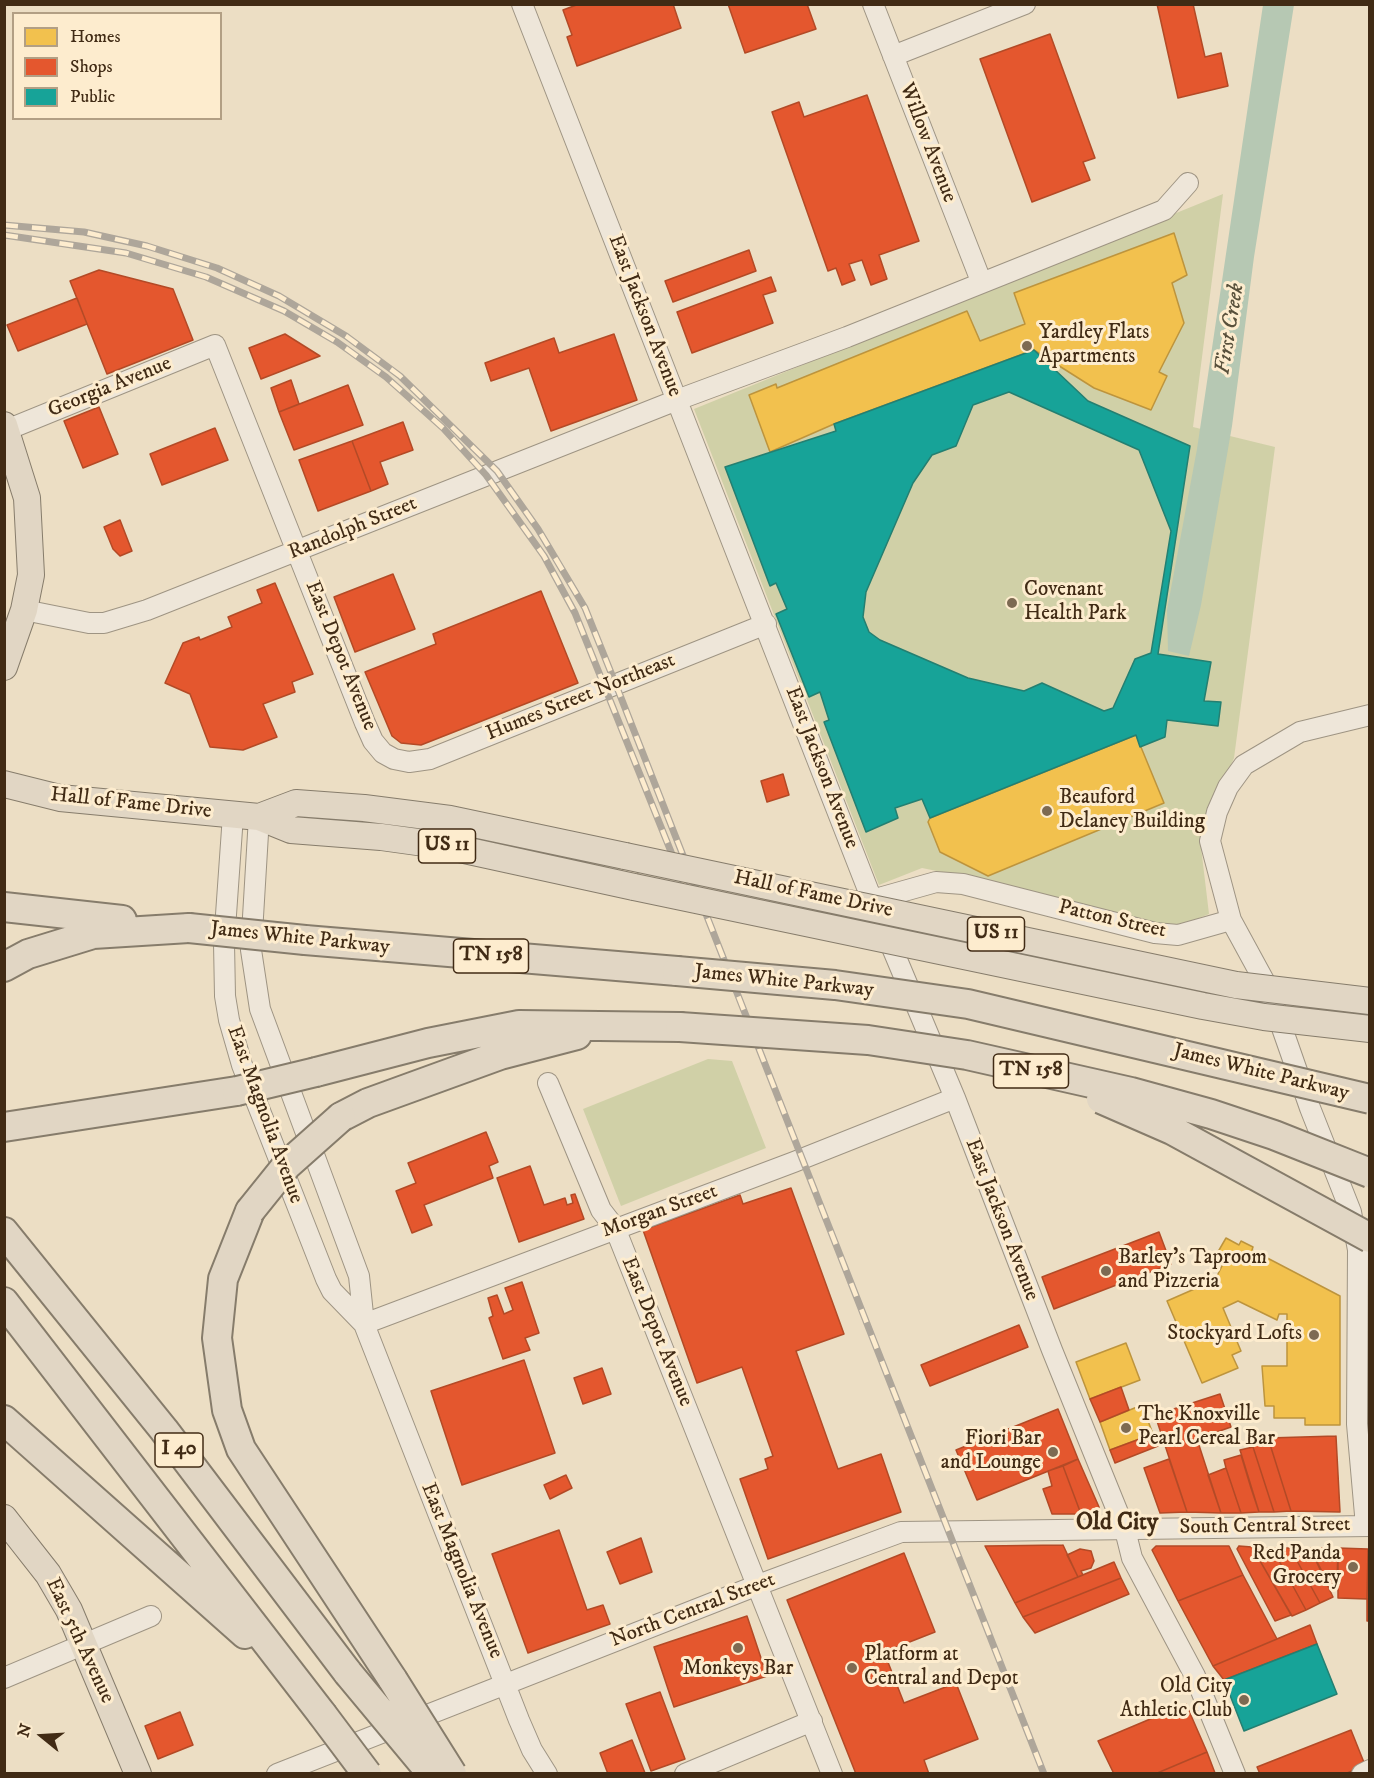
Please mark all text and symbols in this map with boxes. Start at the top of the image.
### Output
legend [12,12,222,120]
text: Homes [70,26,121,48]
text: Shops [70,56,113,78]
street label: Willow Avenue [893,80,961,206]
text: Public [70,86,115,108]
street label: East Jackson Avenue [601,231,687,401]
water label: First Creek [1211,282,1251,376]
place label: Yardley Flats Apartments [1039,321,1149,371]
marker: Yardley Flats Apartments [1020,339,1034,353]
street label: Georgia Avenue [45,352,175,424]
street label: Randolph Street [285,492,421,566]
street label: East Depot Avenue [299,578,381,734]
place label: Covenant Health Park [1024,578,1127,628]
marker: Covenant Health Park [1005,596,1019,610]
street label: Humes Street Northeast [483,649,679,747]
street label: East Jackson Avenue [778,683,864,853]
street label: Hall of Fame Drive [49,783,213,825]
place label: Beauford Delaney Building [1059,786,1205,836]
marker: Beauford Delaney Building [1040,804,1054,818]
road number: US 11 [418,829,476,863]
street label: Hall of Fame Drive [731,866,895,924]
street label: Patton Street [1056,895,1168,945]
street label: James White Parkway [209,917,391,961]
road number: US 11 [968,917,1024,951]
road number: TN 158 [454,939,528,973]
street label: James White Parkway [693,960,875,1004]
street label: East Magnolia Avenue [220,1023,308,1207]
street label: James White Parkway [1170,1039,1352,1107]
road number: TN 158 [994,1054,1068,1088]
street label: East Jackson Avenue [958,1135,1044,1305]
street label: Morgan Street [599,1179,721,1245]
place label: Barley's Taproom and Pizzeria [1118,1246,1267,1296]
street label: East Depot Avenue [615,1254,697,1410]
marker: Barley's Taproom and Pizzeria [1099,1264,1113,1278]
place label: Stockyard Lofts [1167,1322,1302,1348]
marker: Stockyard Lofts [1307,1328,1321,1342]
place label: The Knoxville Pearl Cereal Bar [1138,1403,1275,1453]
marker: The Knoxville Pearl Cereal Bar [1119,1421,1133,1435]
place label: Fiori Bar and Lounge [941,1427,1041,1477]
road number: I 40 [155,1433,203,1467]
marker: Fiori Bar and Lounge [1046,1445,1060,1459]
street label: East Magnolia Avenue [414,1480,508,1662]
district label: Old City [1076,1510,1158,1538]
street label: South Central Street [1179,1513,1351,1541]
place label: Red Panda Grocery [1252,1542,1341,1592]
marker: Red Panda Grocery [1346,1560,1360,1574]
street label: North Central Street [607,1568,779,1654]
street label: East 5th Avenue [39,1574,119,1708]
marker: Monkeys Bar [731,1641,745,1655]
place label: Platform at Central and Depot [864,1643,1018,1693]
place label: Monkeys Bar [683,1657,793,1683]
marker: Platform at Central and Depot [845,1661,859,1675]
place label: Old City Athletic Club [1120,1675,1232,1725]
marker: Old City Athletic Club [1237,1693,1251,1707]
north arrow [12,1706,72,1766]
text: N [13,1721,36,1740]

